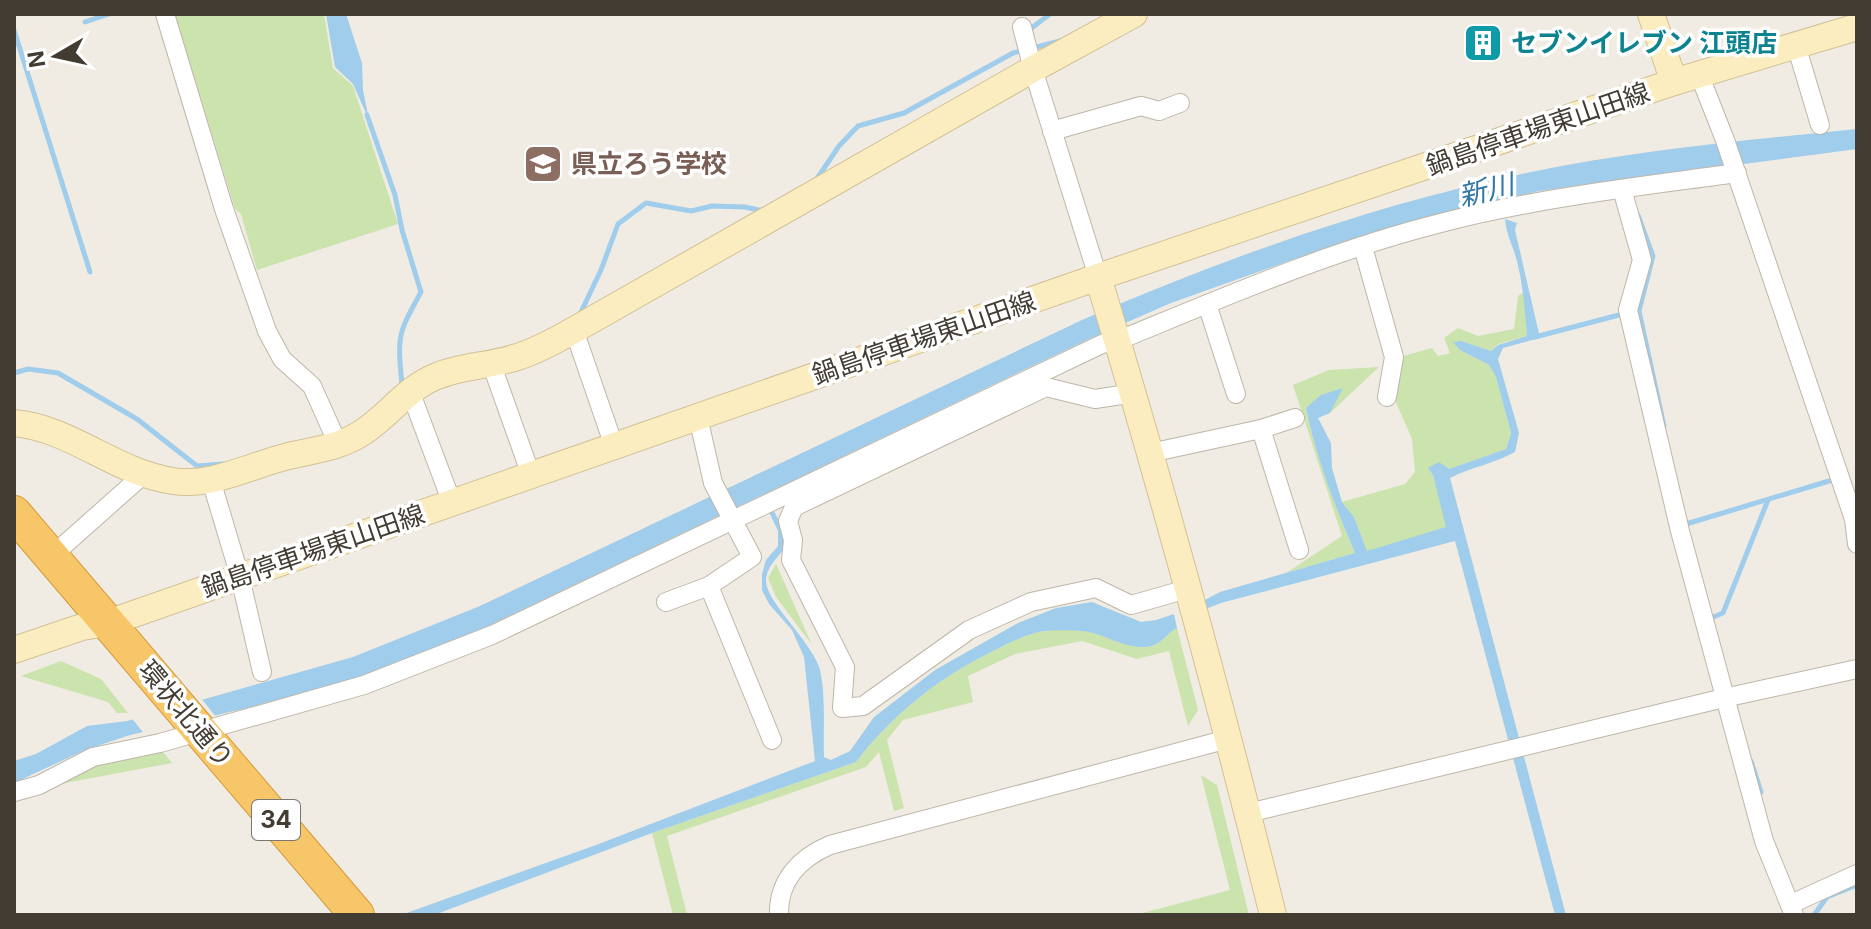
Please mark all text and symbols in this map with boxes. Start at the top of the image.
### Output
north arrow [16,16,96,96]
building icon: セブンイレブン 江頭店 [1462,22,1504,64]
place label: セブンイレブン 江頭店 [1511,27,1777,58]
text: N [22,49,50,69]
street label: 鍋島停車場東山田線 [1422,76,1654,181]
school or university icon: 県立ろう学校 [522,143,564,185]
place label: 県立ろう学校 [571,148,727,179]
water label: 新川 [1455,166,1520,213]
street label: 鍋島停車場東山田線 [808,285,1040,390]
street label: 鍋島停車場東山田線 [197,498,429,603]
street label: 環状北通り [133,654,240,773]
road number: 34 [252,800,300,840]

